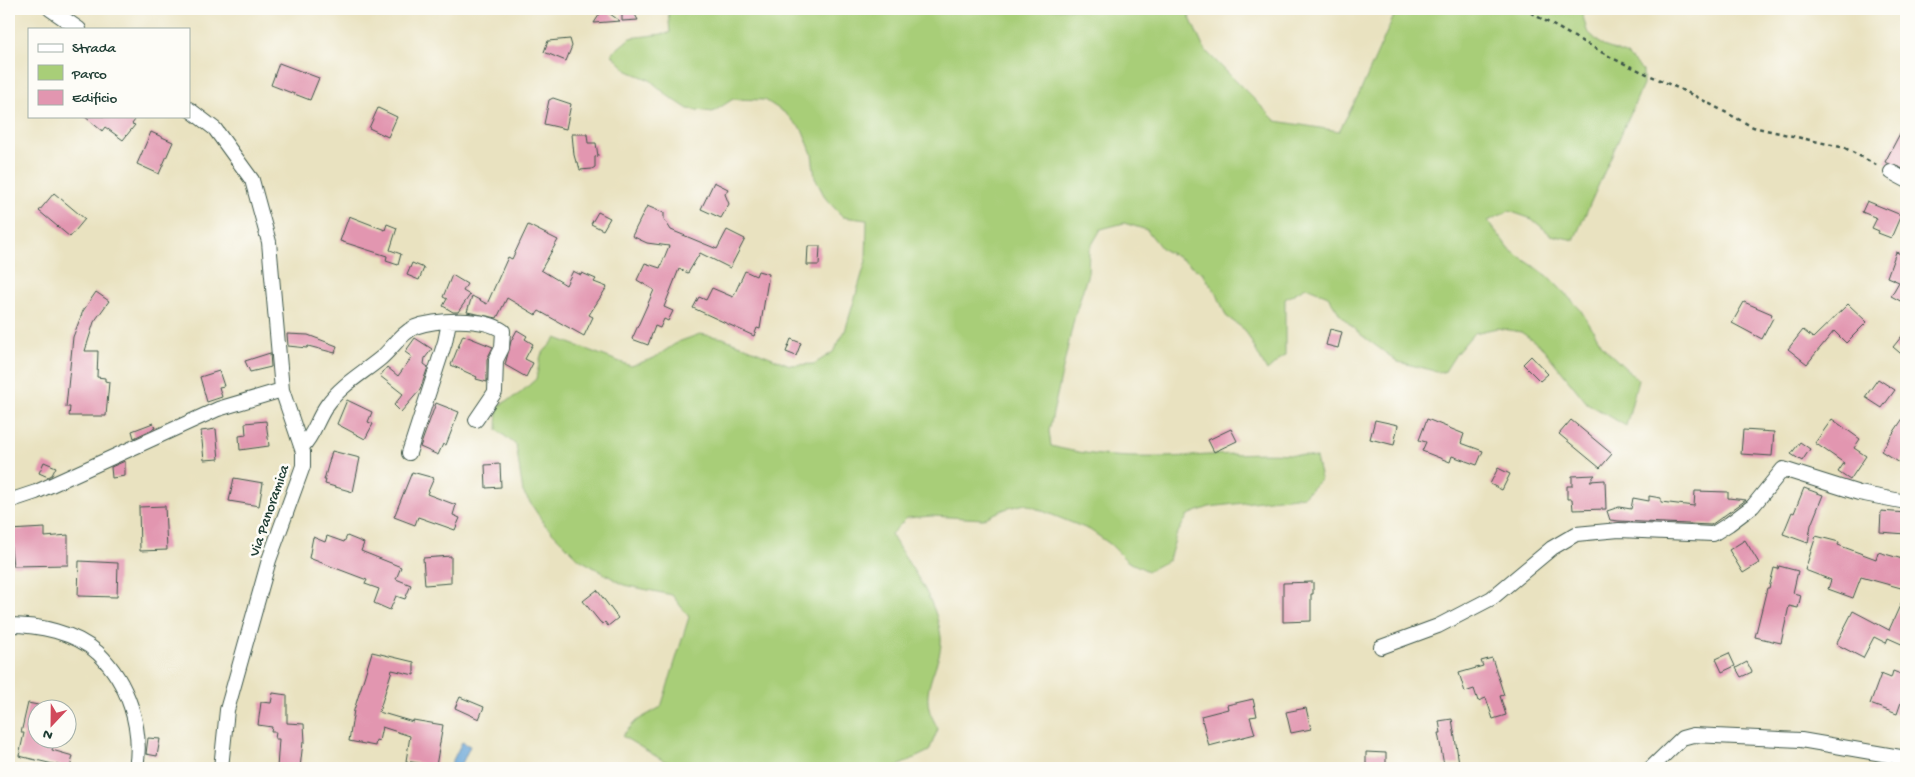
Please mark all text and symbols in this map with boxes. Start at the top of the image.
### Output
legend [28,28,190,118]
text: Strada [72,40,117,58]
text: Parco [71,66,107,84]
text: Edificio [72,90,118,108]
street label: Via Panoramica [246,462,294,560]
north arrow [28,700,78,750]
text: N [41,724,55,743]

